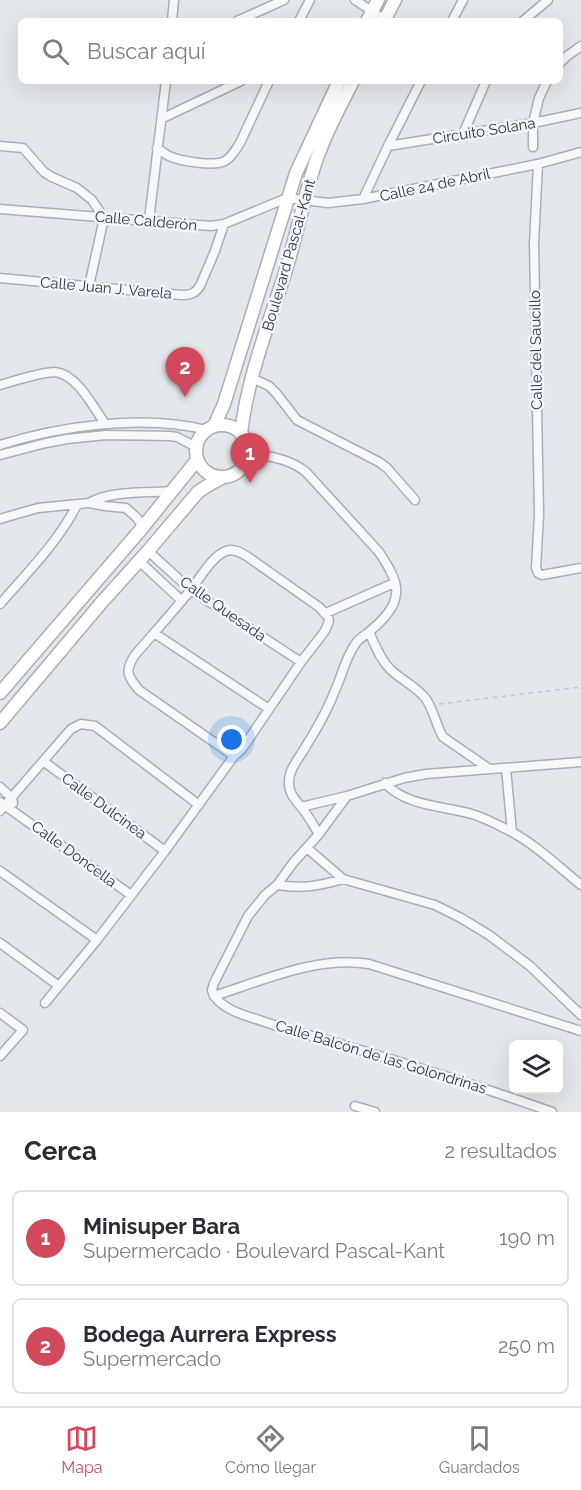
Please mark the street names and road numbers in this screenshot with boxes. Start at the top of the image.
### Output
street label: Circuito Solana [431,114,537,148]
street label: Calle 24 de Abril [378,164,493,206]
street label: Boulevard Pascal-Kant [259,177,319,333]
street label: Calle Calderón [94,208,198,234]
street label: Calle Juan J. Varela [39,273,173,303]
street label: Calle del Saucillo [526,290,546,410]
street label: Calle Quesada [176,573,270,645]
street label: Calle Dulcinea [58,769,150,843]
street label: Calle Doncella [28,817,120,891]
street label: Calle Balcón de las Golondrinas [273,1016,489,1098]

